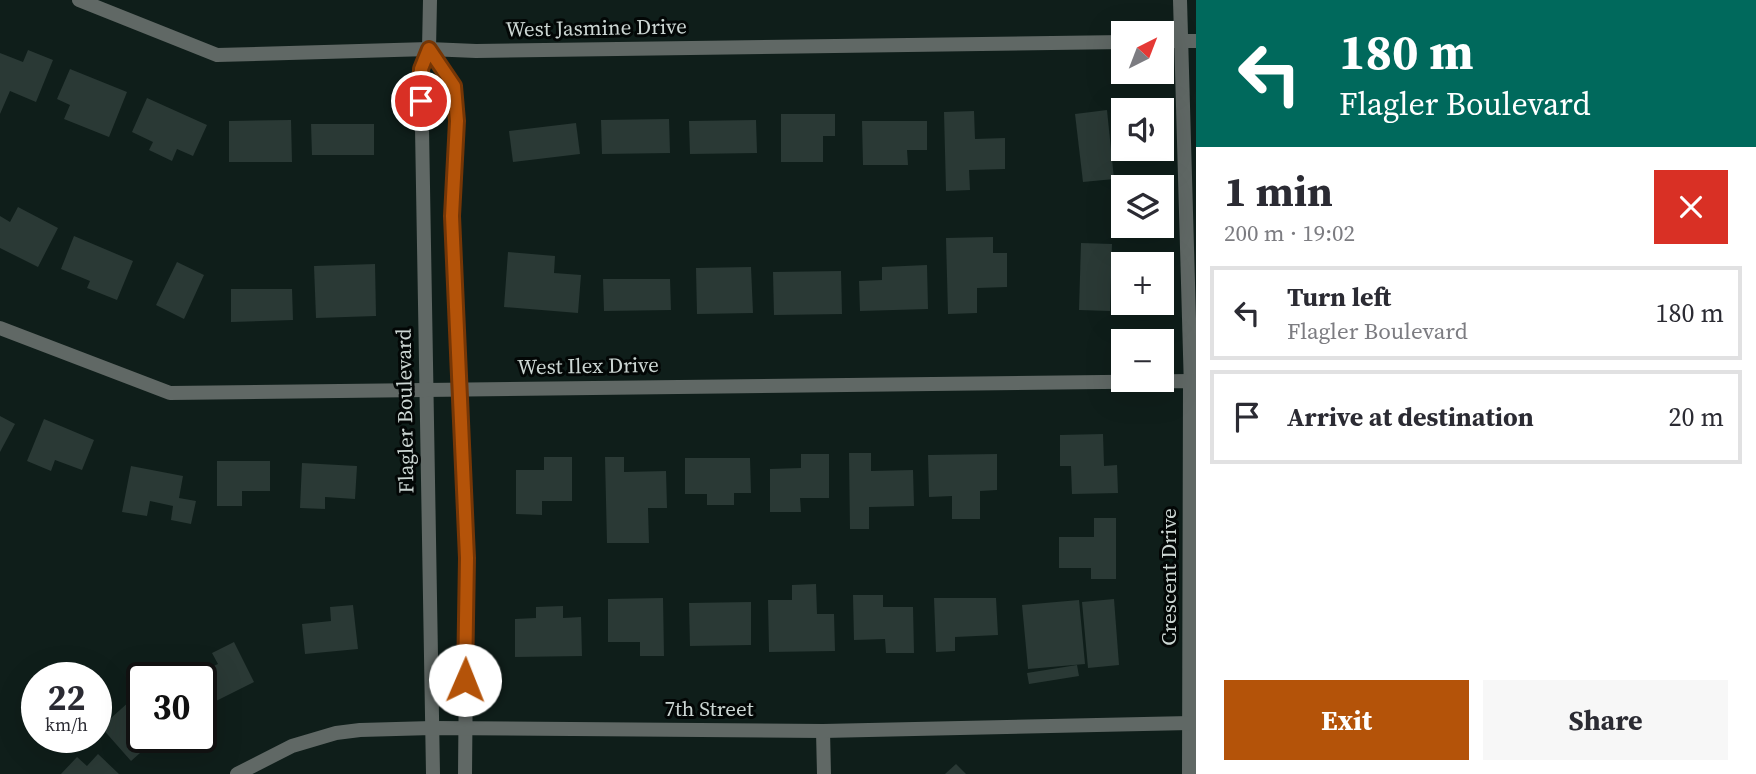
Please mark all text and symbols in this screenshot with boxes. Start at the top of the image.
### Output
street label: West Jasmine Drive [505,11,687,44]
text: 180 m [1339,18,1474,85]
north arrow [1111,21,1174,84]
map controls [1111,21,1174,392]
icon: left [1224,28,1315,119]
pin [391,71,451,131]
icon: arrive [402,82,440,120]
text: Flagler Boulevard [1339,82,1591,126]
button: sound [1111,98,1174,161]
text: 1 min [1224,162,1333,220]
button: close [1654,170,1728,244]
button: layers [1111,175,1174,238]
text: 200 m · 19:02 [1224,217,1355,249]
button: + [1111,252,1174,315]
text: Turn left [1287,279,1391,315]
icon: left [1228,294,1266,332]
text: 180 m [1656,295,1724,331]
text: Flagler Boulevard [1287,315,1468,347]
street label: Flagler Boulevard [389,328,420,494]
button: − [1111,329,1174,392]
street label: West Ilex Drive [517,350,659,381]
icon: arrive [1228,398,1266,436]
text: Arrive at destination [1287,399,1534,435]
text: 20 m [1669,399,1724,435]
street label: Crescent Drive [1154,508,1183,646]
position arrow [428,643,502,717]
speed limit sign: 30 [126,662,217,753]
text: 22 [48,674,85,722]
button: Exit [1224,680,1469,760]
button: Share [1483,680,1728,760]
street label: 7th Street [664,694,754,723]
text: km/h [45,712,88,737]

